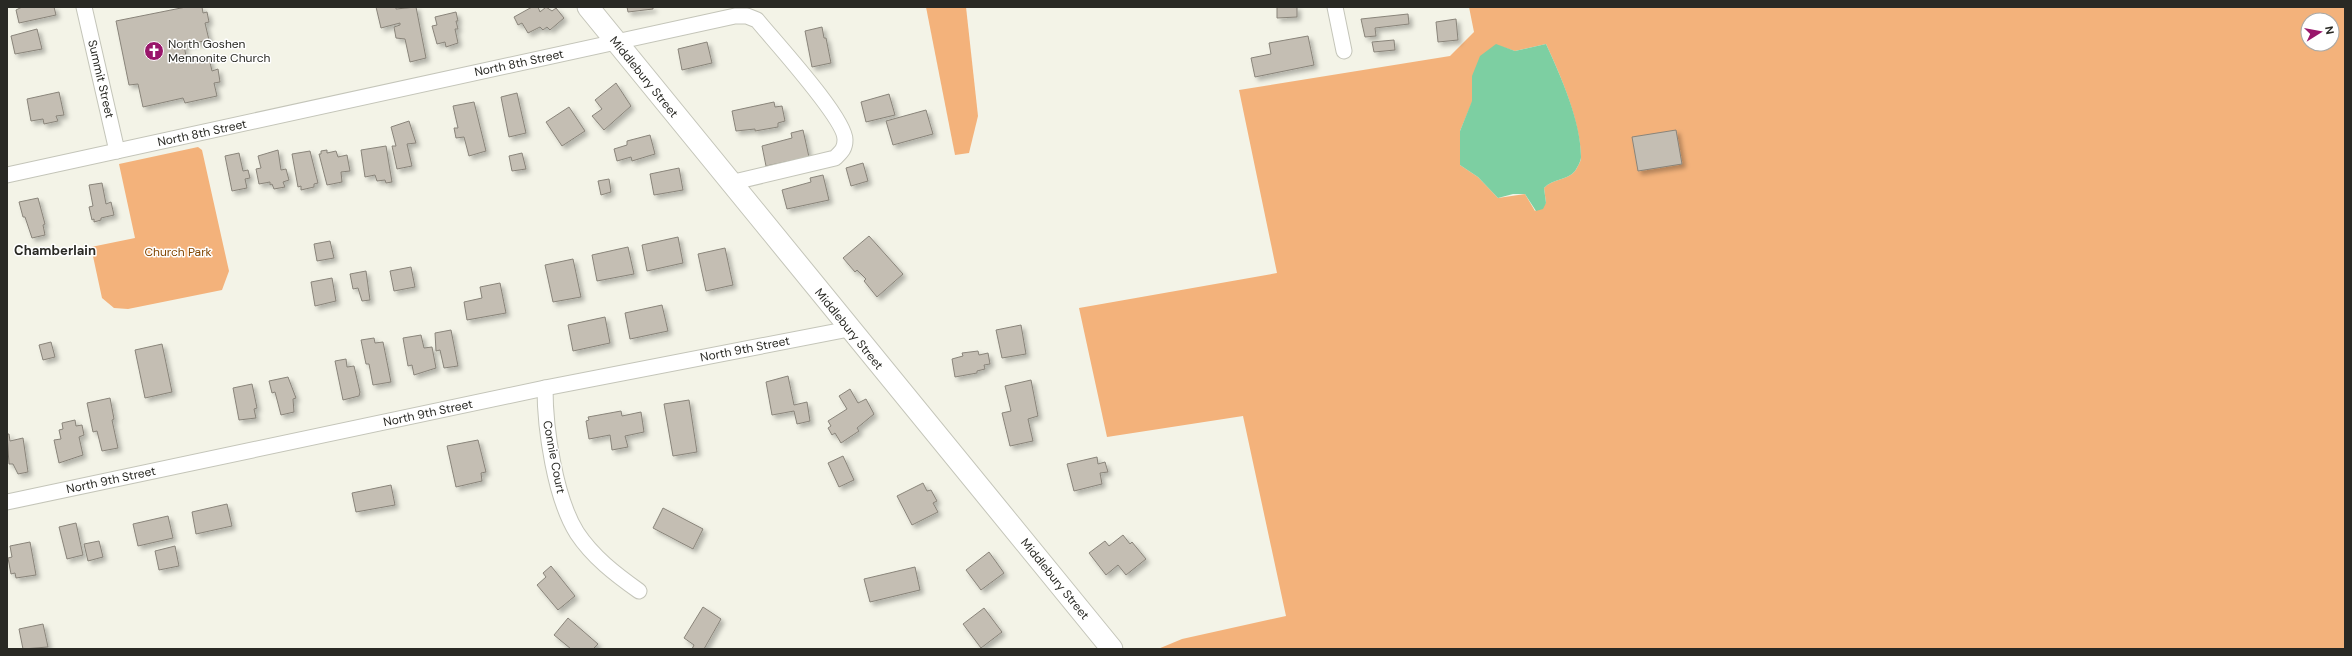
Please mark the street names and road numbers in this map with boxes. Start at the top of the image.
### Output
street label: Middlebury Street [606,33,682,121]
street label: Summit Street [84,38,118,120]
street label: North 8th Street [473,46,565,80]
street label: North 8th Street [156,116,248,150]
street label: Middlebury Street [811,285,887,373]
street label: North 9th Street [699,332,791,366]
street label: North 9th Street [382,396,474,430]
street label: Connie Court [539,419,569,495]
street label: North 9th Street [65,463,157,497]
street label: Middlebury Street [1017,535,1093,623]

